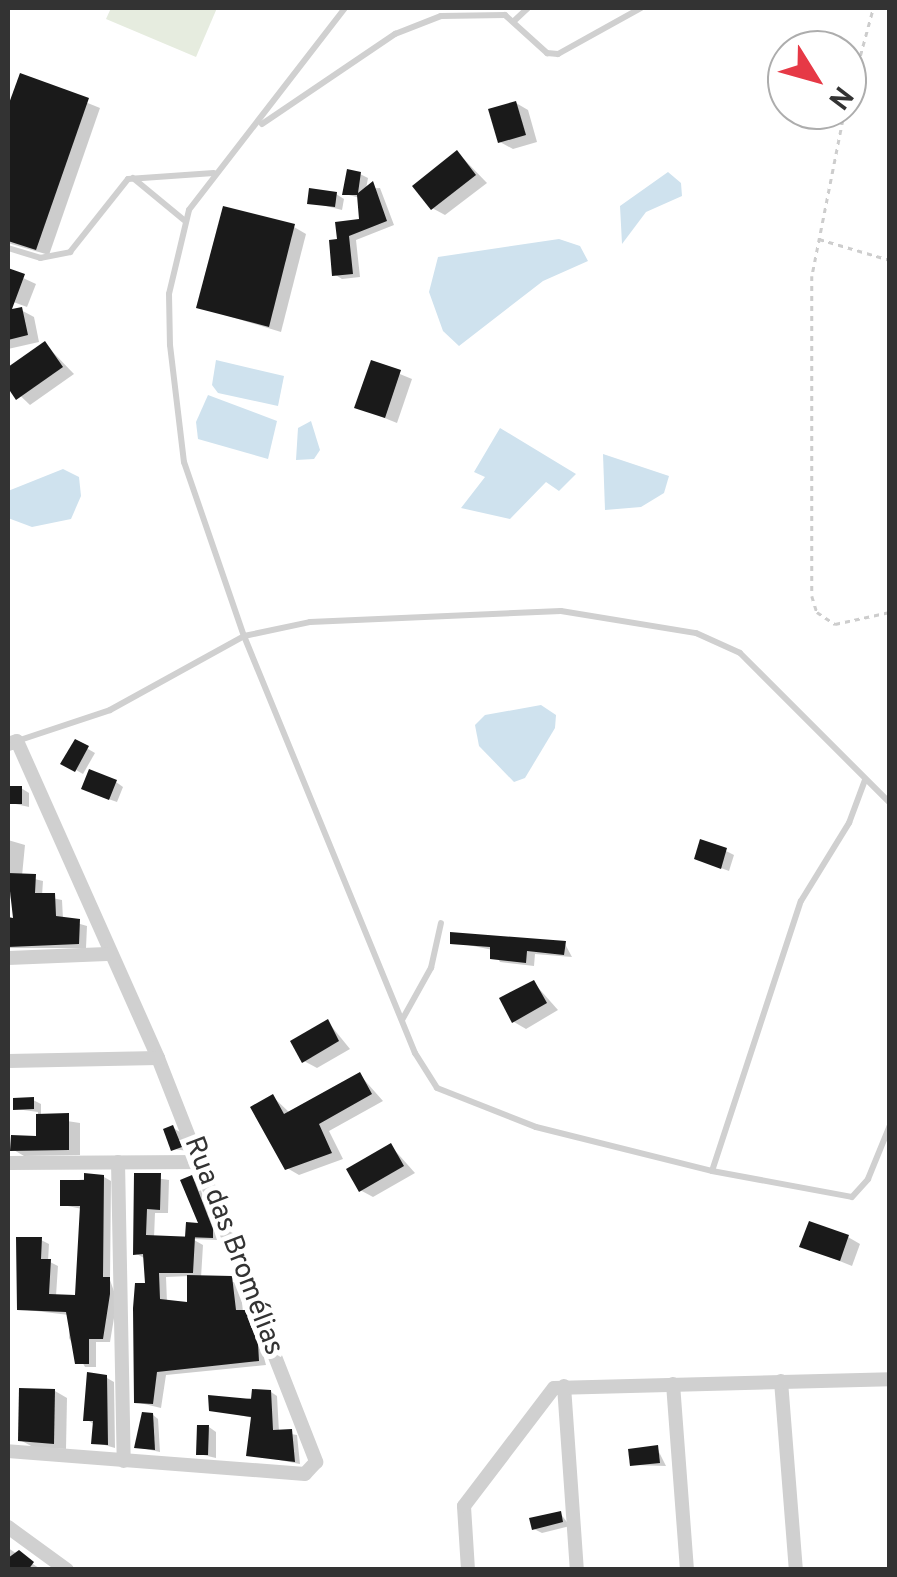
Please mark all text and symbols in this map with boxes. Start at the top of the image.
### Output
north arrow [767,30,867,130]
text: N [819,78,860,116]
street label: Rua das Bromélias [176,1132,290,1360]

